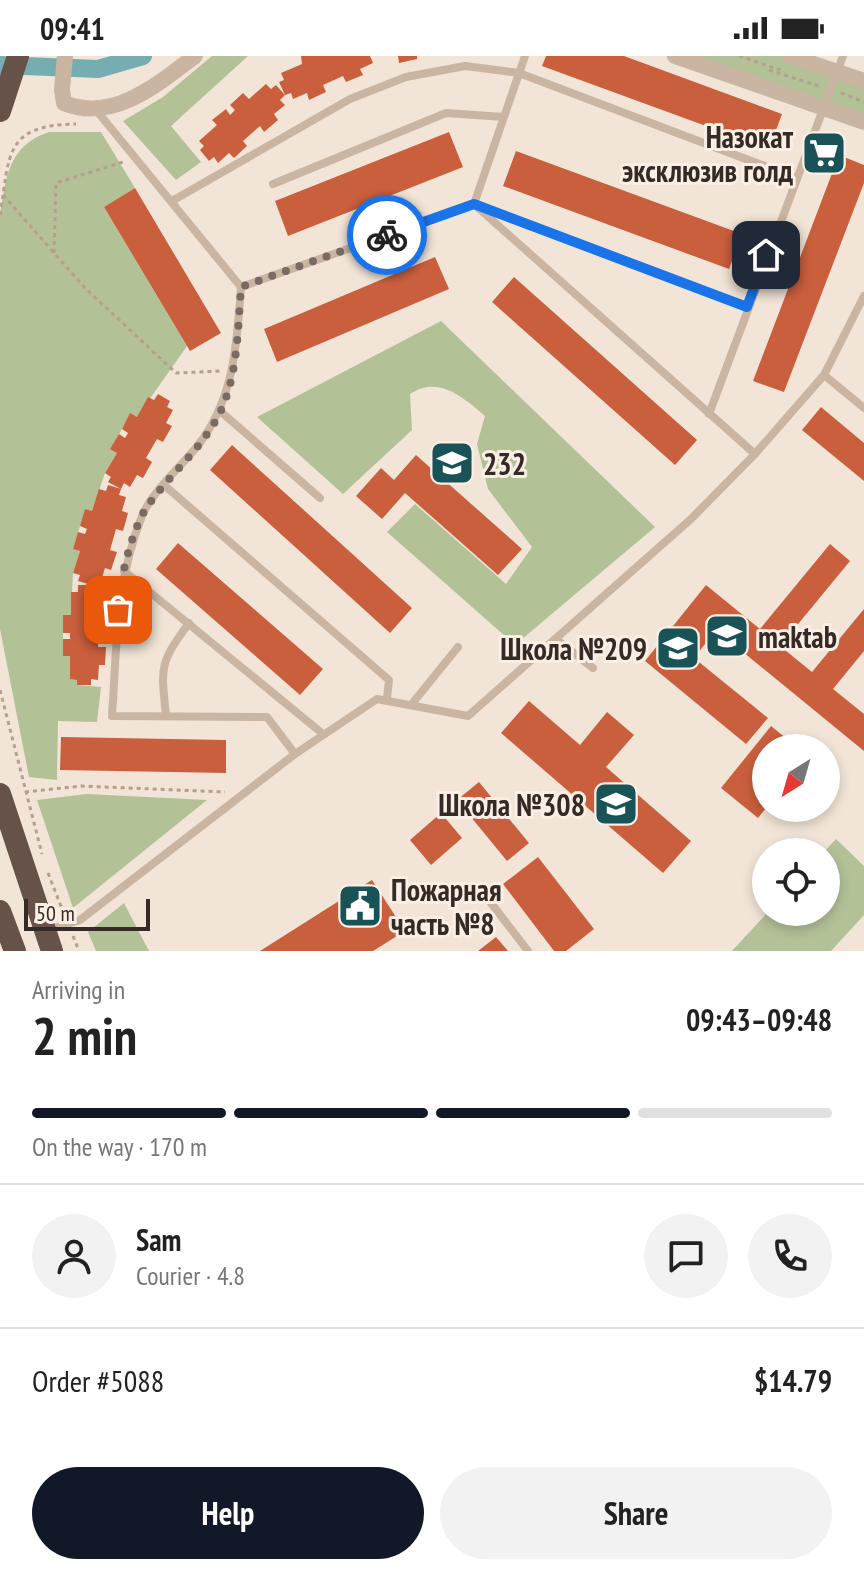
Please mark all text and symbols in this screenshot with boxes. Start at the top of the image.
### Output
text: 09:41 [40,9,105,48]
place label: Назокат эксклюзив голд [622,117,794,190]
supermarket icon: Назокат эксклюзив голд [800,129,848,177]
courier [347,195,427,275]
icon: bike [365,213,409,257]
pin [732,221,800,289]
icon: home [744,233,788,277]
school or university icon: 232 [428,439,476,487]
place label: 232 [483,444,526,483]
pin [84,576,152,644]
icon: bag [96,588,140,632]
school or university icon: maktab [703,612,751,660]
place label: maktab [758,617,837,656]
school or university icon: Школа №209 [654,624,702,672]
place label: Школа №209 [500,629,647,668]
north arrow [752,734,840,822]
map controls [752,734,840,926]
school or university icon: Школа №308 [592,780,640,828]
place label: Школа №308 [438,785,585,824]
button: locate [752,838,840,926]
place label: Пожарная часть №8 [391,870,502,943]
public building icon: Пожарная часть №8 [336,882,384,930]
scale bar [24,895,150,931]
text: 50 m [36,899,75,927]
text: Arriving in [32,973,125,1006]
text: 09:43–09:48 [686,1000,832,1039]
text: 2 min [32,1002,137,1069]
text: On the way · 170 m [32,1130,207,1163]
button: person [32,1214,116,1298]
button: chat [644,1214,728,1298]
button: phone [748,1214,832,1298]
text: Sam [136,1220,181,1259]
text: Courier · 4.8 [136,1259,245,1292]
text: Order #5088 [32,1361,164,1400]
text: $14.79 [754,1361,832,1400]
button: Help [32,1467,424,1559]
button: Share [440,1467,832,1559]

